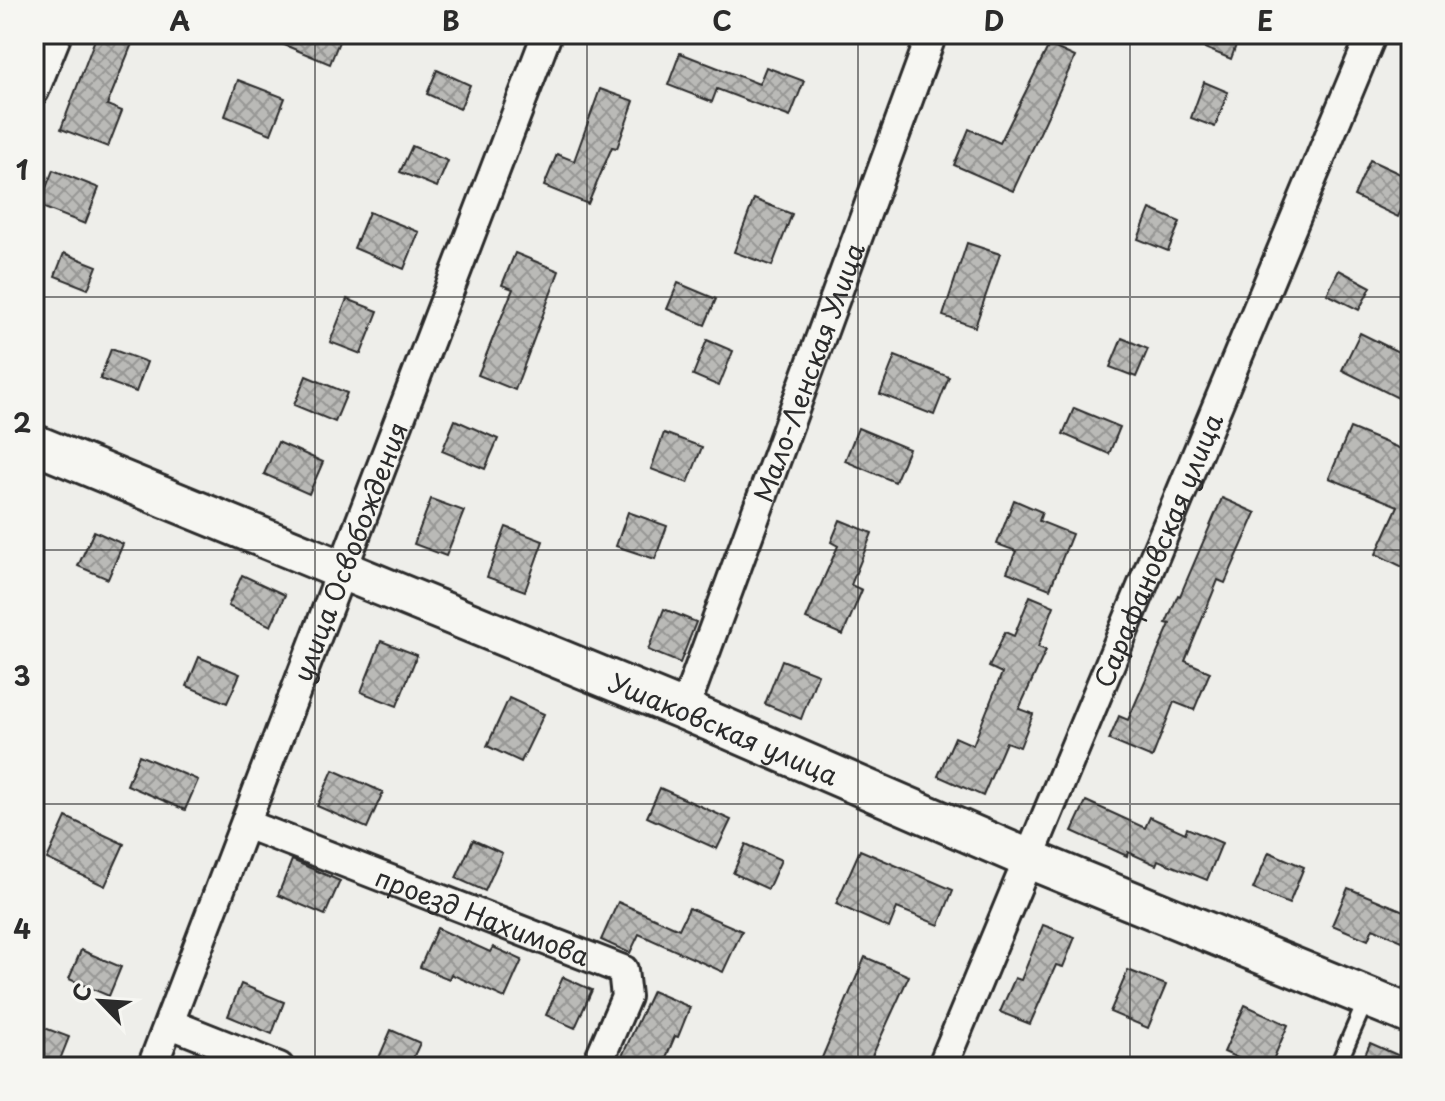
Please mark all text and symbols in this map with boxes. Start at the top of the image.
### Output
text: A [170,1,190,40]
text: B [442,1,460,40]
text: C [712,1,732,40]
text: D [984,1,1004,40]
text: E [1257,1,1273,40]
text: 1 [16,150,28,189]
street label: Мало-Ленская Улица [743,236,874,507]
text: 2 [13,403,31,442]
street label: Сарафановская улица [1083,406,1232,693]
street label: улица Освобождения [282,416,416,687]
text: 3 [13,656,31,695]
street label: Ушаковская улица [603,662,845,794]
street label: проезд Нахимова [370,857,596,975]
text: 4 [13,909,31,948]
north arrow [60,961,140,1041]
text: С [62,977,99,1006]

